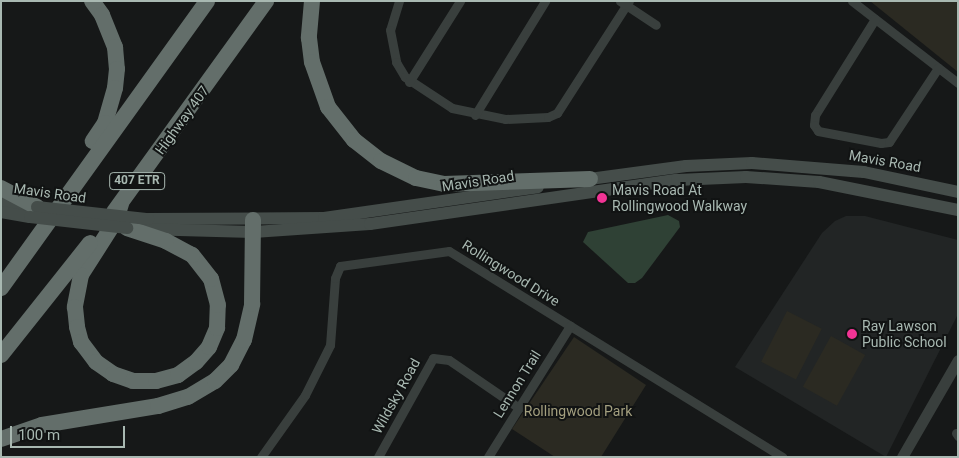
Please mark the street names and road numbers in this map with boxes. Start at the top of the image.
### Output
street label: Highway 407 [151,82,213,158]
street label: Mavis Road [848,146,922,176]
street label: Mavis Road [441,167,515,195]
road number: 407 ETR [108,172,166,190]
street label: Mavis Road [13,180,87,206]
street label: Rollingwood Drive [459,236,563,310]
street label: Lennon Trail [490,347,544,421]
street label: Wildsky Road [368,355,424,437]

